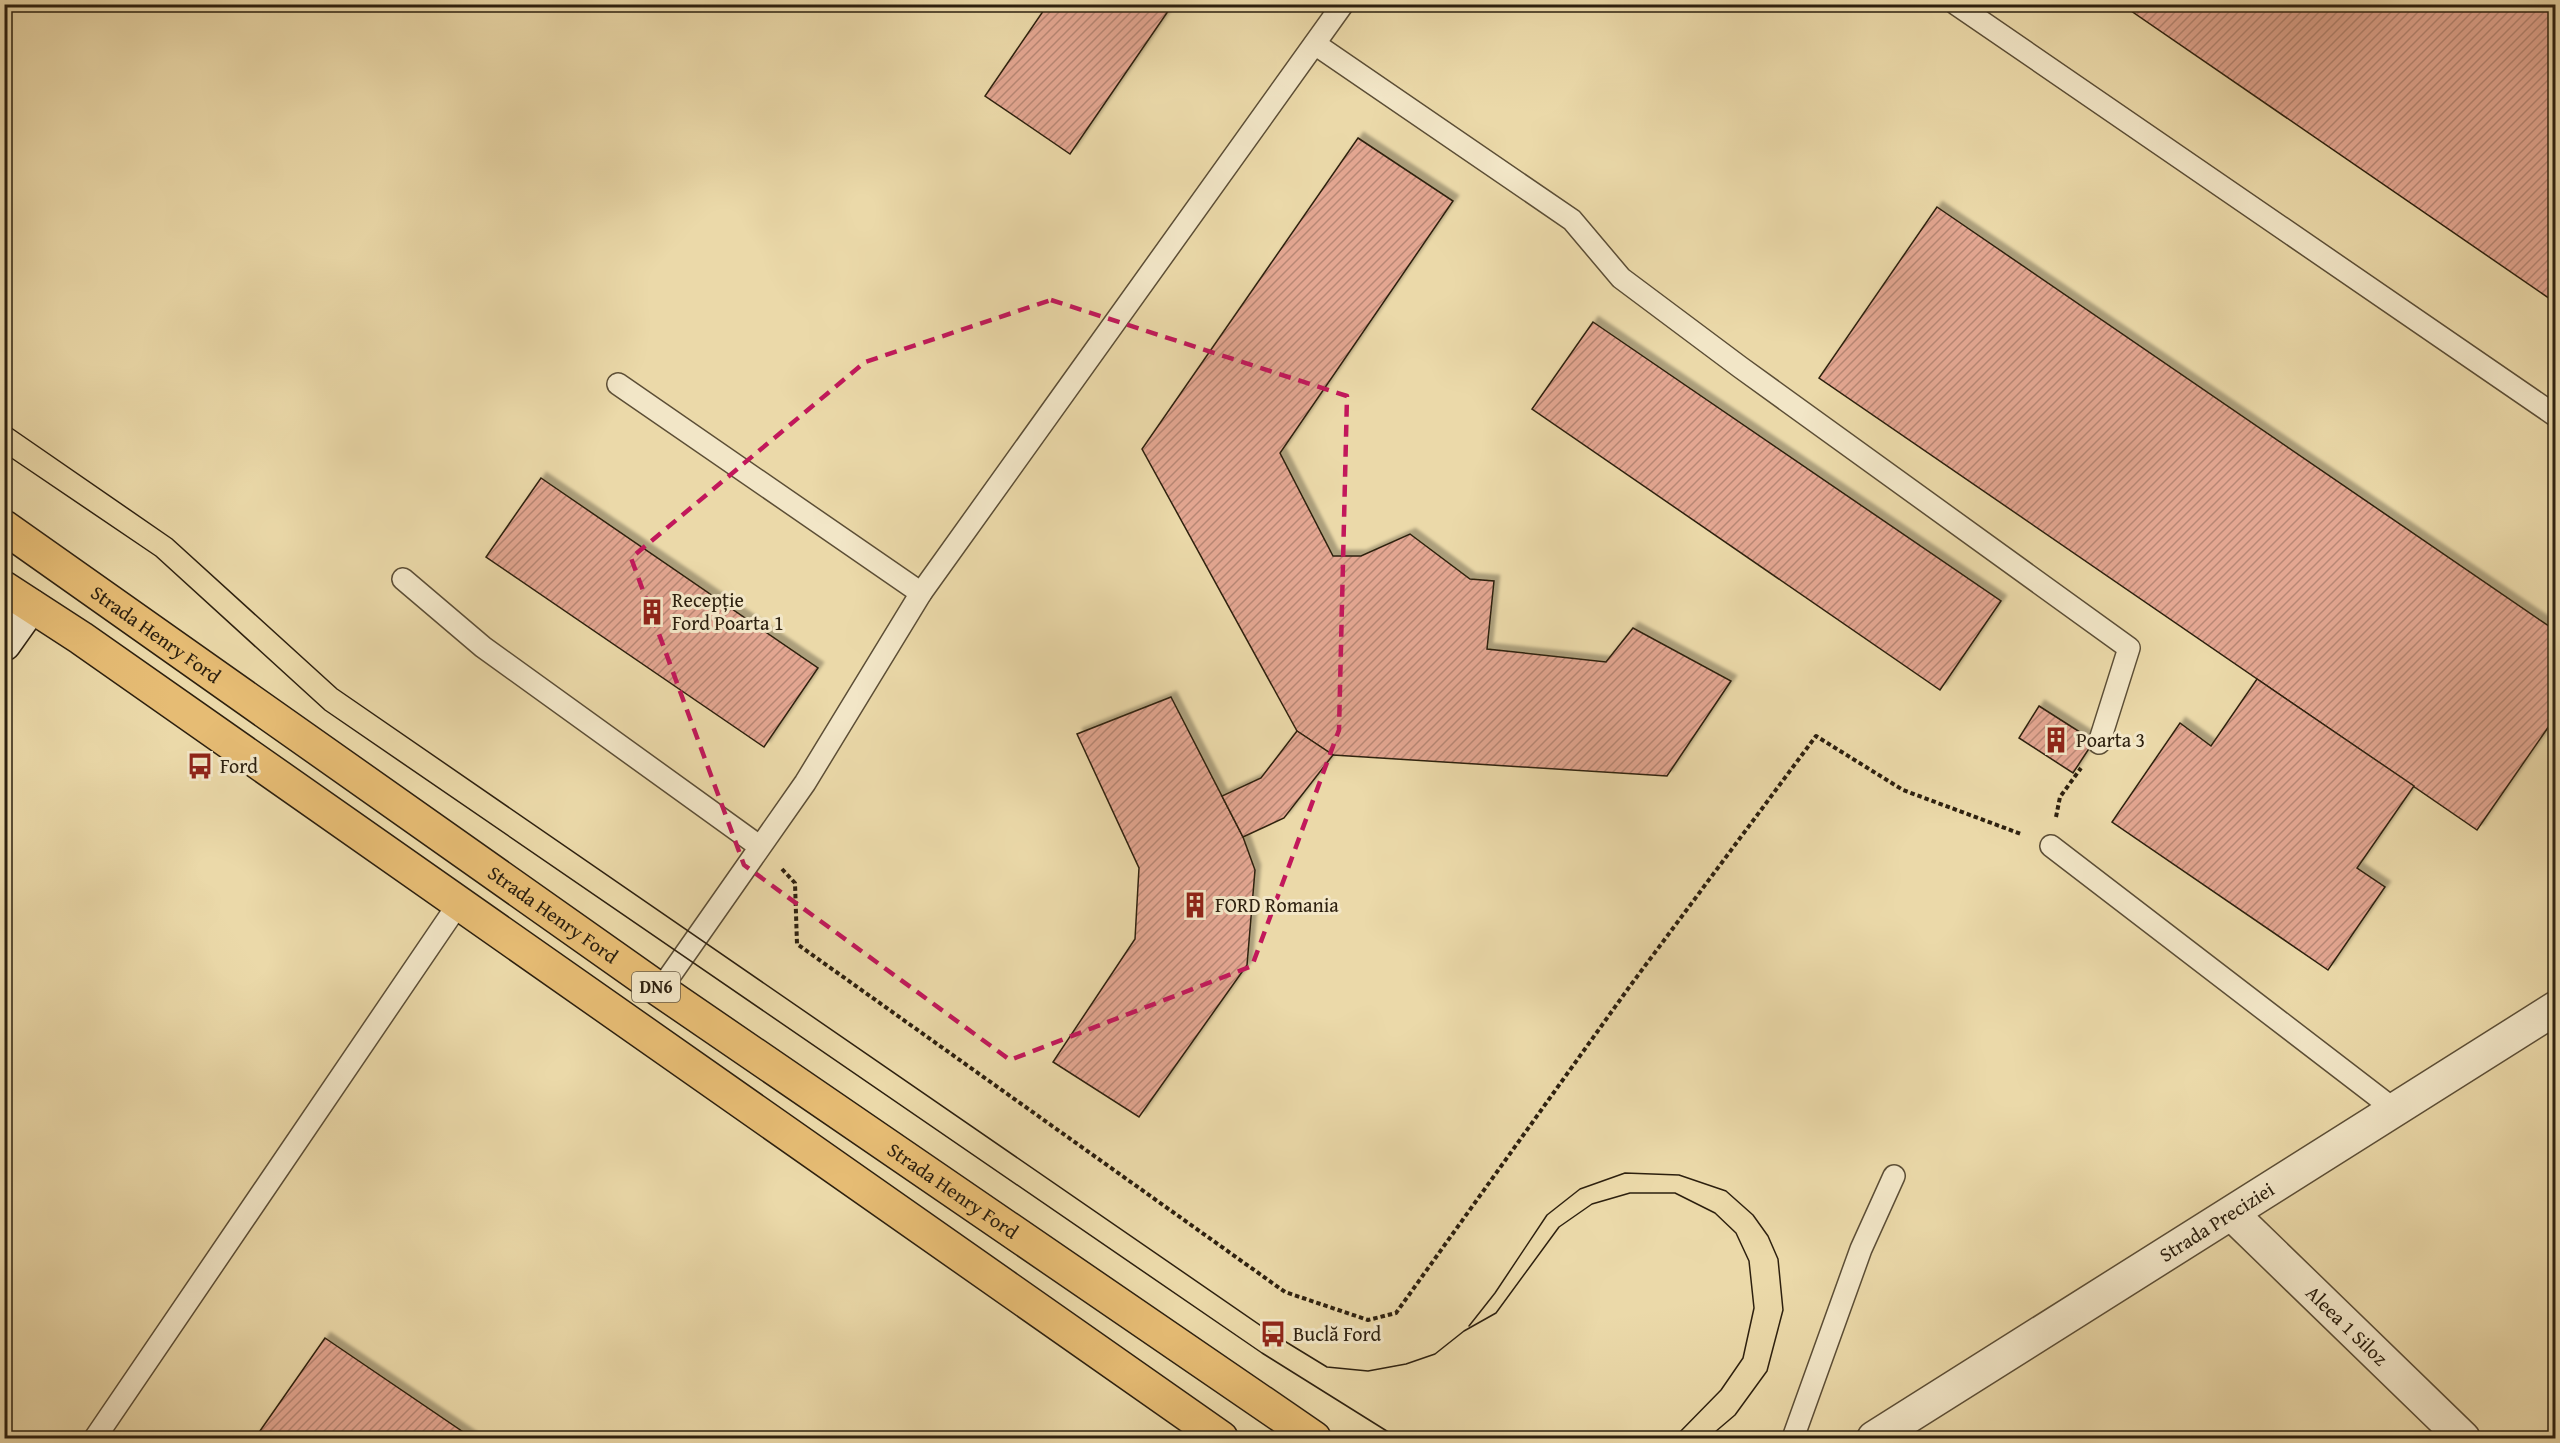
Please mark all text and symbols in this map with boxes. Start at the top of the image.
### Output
street label: Strada Henry Ford [85,578,228,690]
place label: Recepție Ford Poarta 1 [672,585,784,637]
building icon: Recepție Ford Poarta 1 [637,597,667,627]
building icon: Poarta 3 [2041,725,2071,755]
place label: Poarta 3 [2076,725,2145,754]
bus stop icon: Ford [185,751,215,781]
place label: Ford [220,751,258,780]
street label: Strada Henry Ford [482,858,625,970]
building icon: FORD Romania [1180,890,1210,920]
place label: FORD Romania [1215,890,1339,919]
road number: DN6 [632,972,680,1002]
street label: Strada Henry Ford [882,1135,1025,1246]
street label: Strada Preciziei [2153,1174,2280,1269]
street label: Aleea 1 Siloz [2300,1278,2395,1372]
bus stop icon: Buclă Ford [1258,1319,1288,1349]
place label: Buclă Ford [1293,1319,1381,1348]

